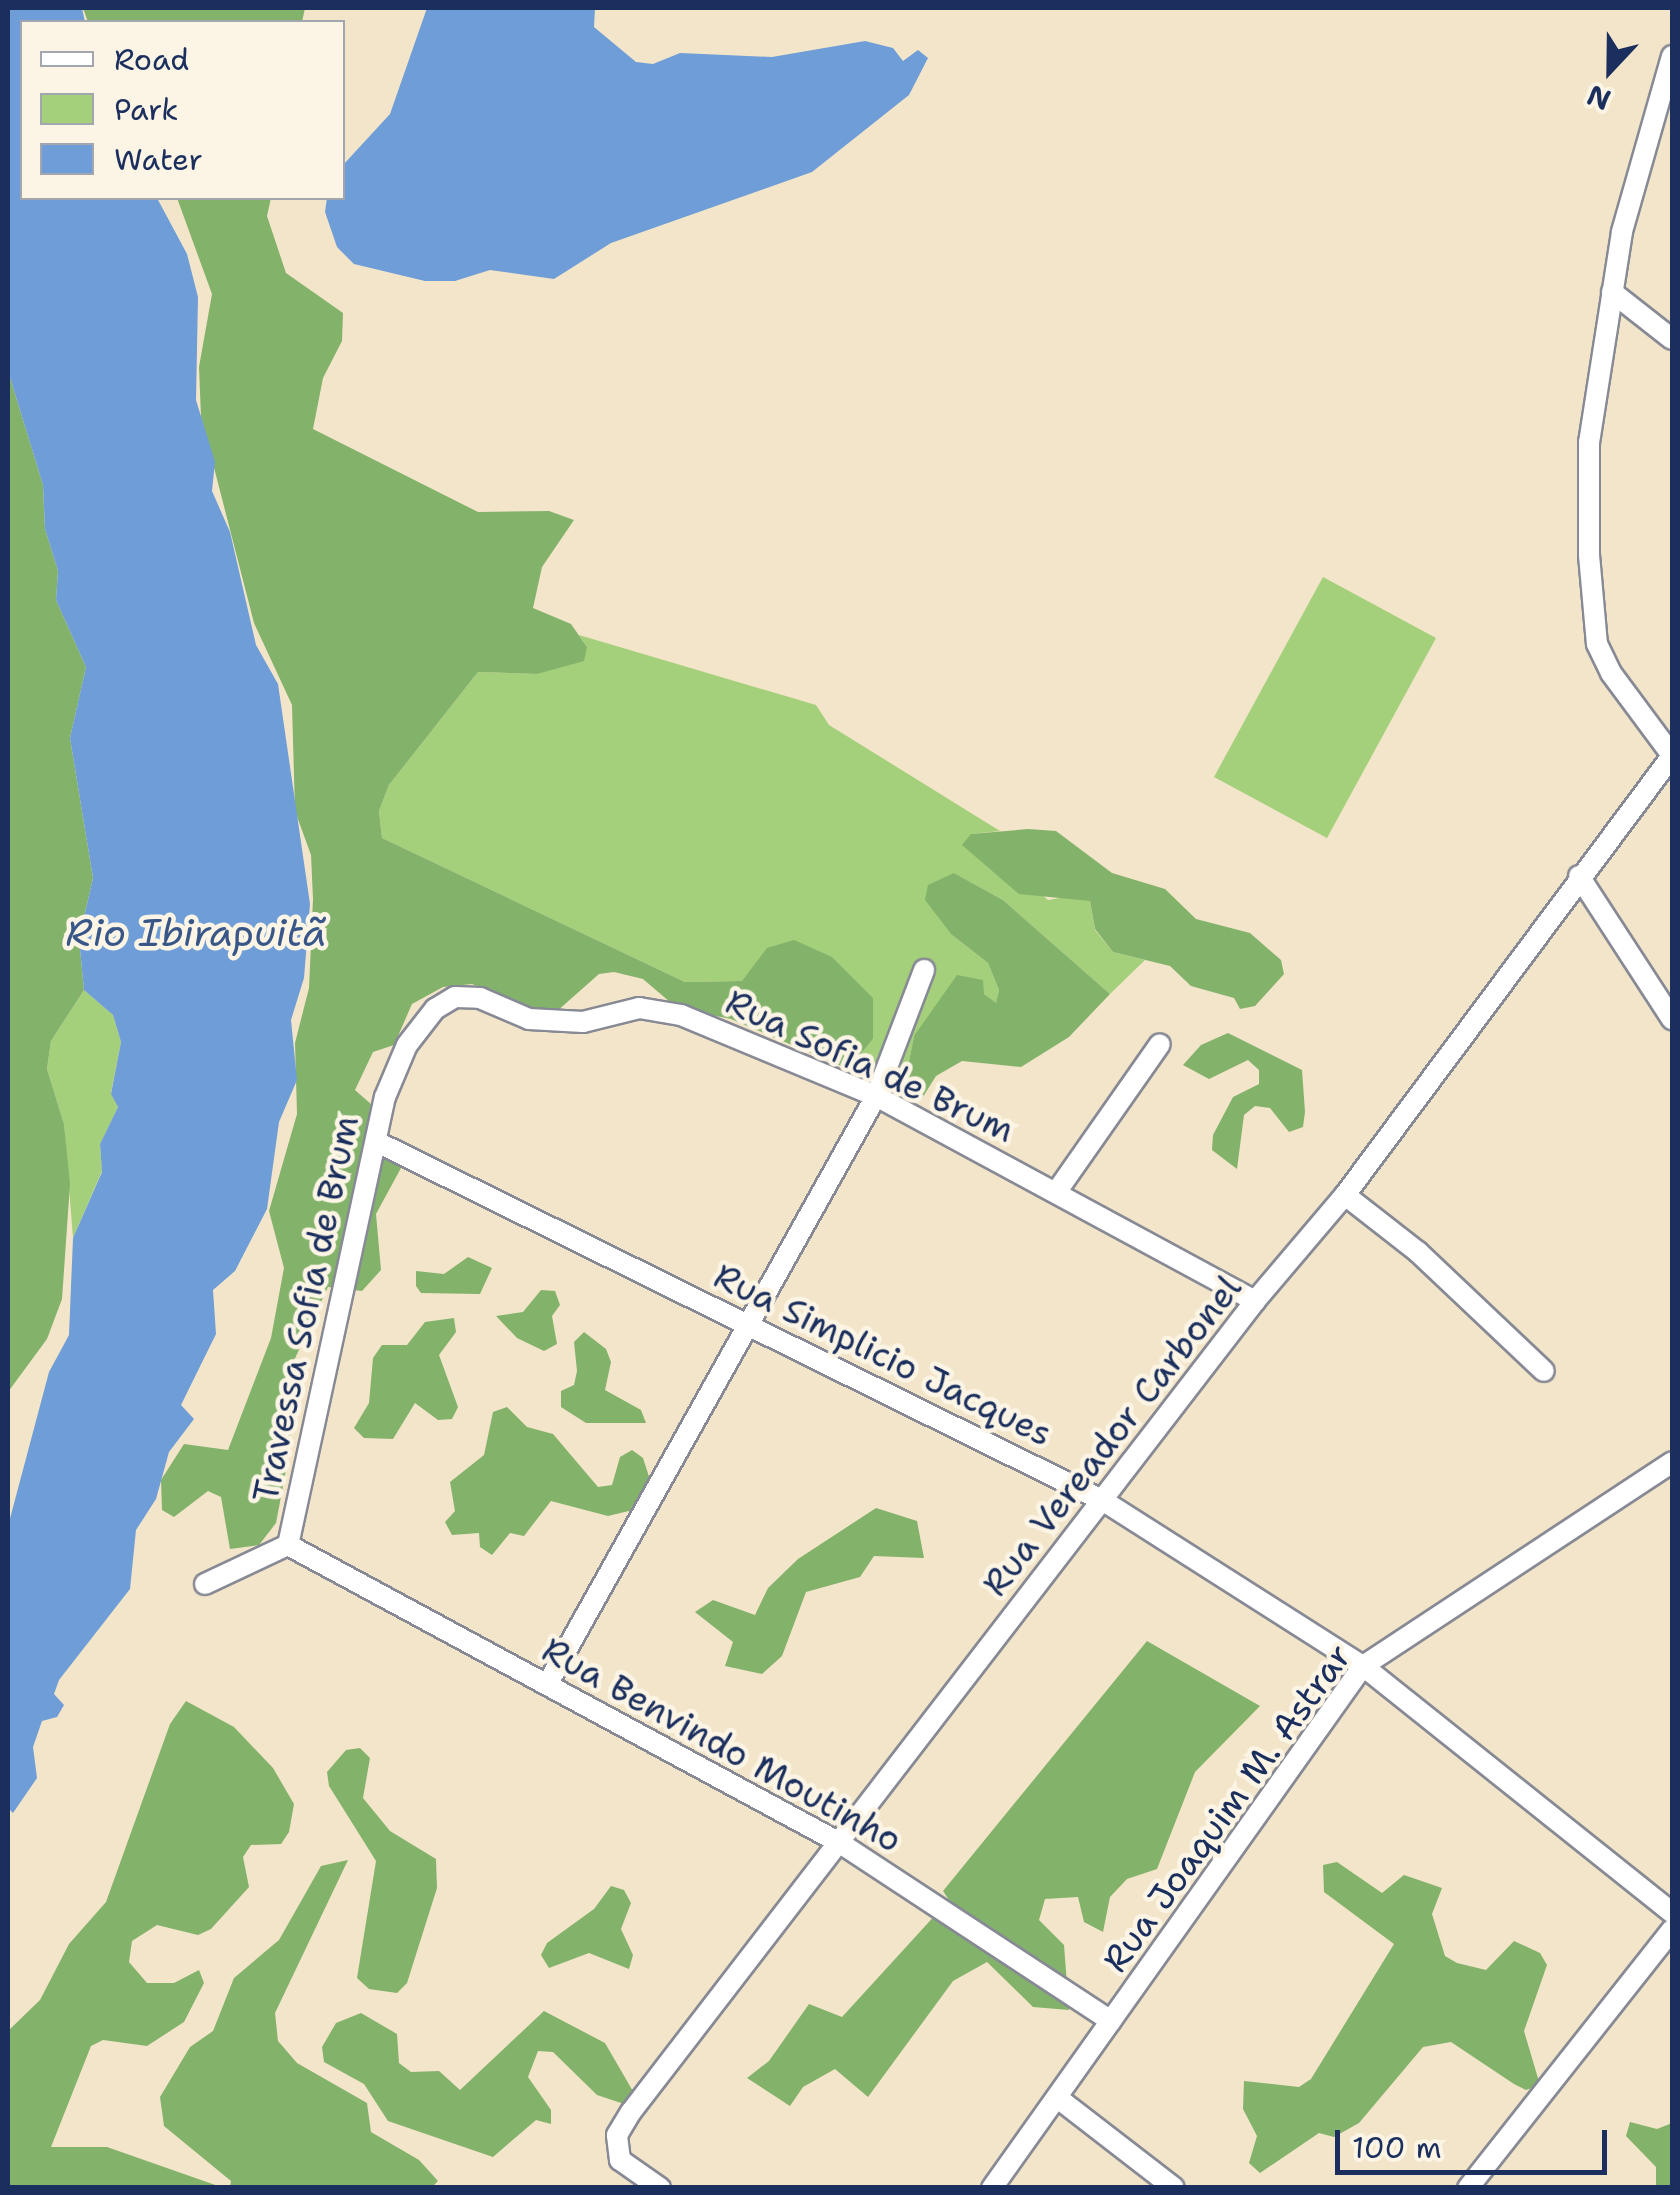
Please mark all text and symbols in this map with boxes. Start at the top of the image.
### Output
legend [20,20,345,200]
north arrow [1560,20,1660,120]
text: Road [114,39,189,80]
text: N [1581,76,1616,120]
text: Park [114,89,178,130]
text: Water [114,139,203,180]
water label: Rio Ibirapuitã [66,910,326,956]
street label: Rua Sofia de Brum [719,981,1021,1151]
street label: Travessa Sofia de Brum [244,1112,368,1506]
street label: Rua Simplicio Jacques [707,1255,1059,1455]
street label: Rua Vereador Carbonel [974,1268,1250,1604]
street label: Rua Benvindo Moutinho [535,1629,909,1861]
street label: Rua Joaquim M. Astrar [1094,1636,1360,1980]
scale bar [1340,2110,1612,2172]
text: 100 m [1352,2127,1442,2168]

